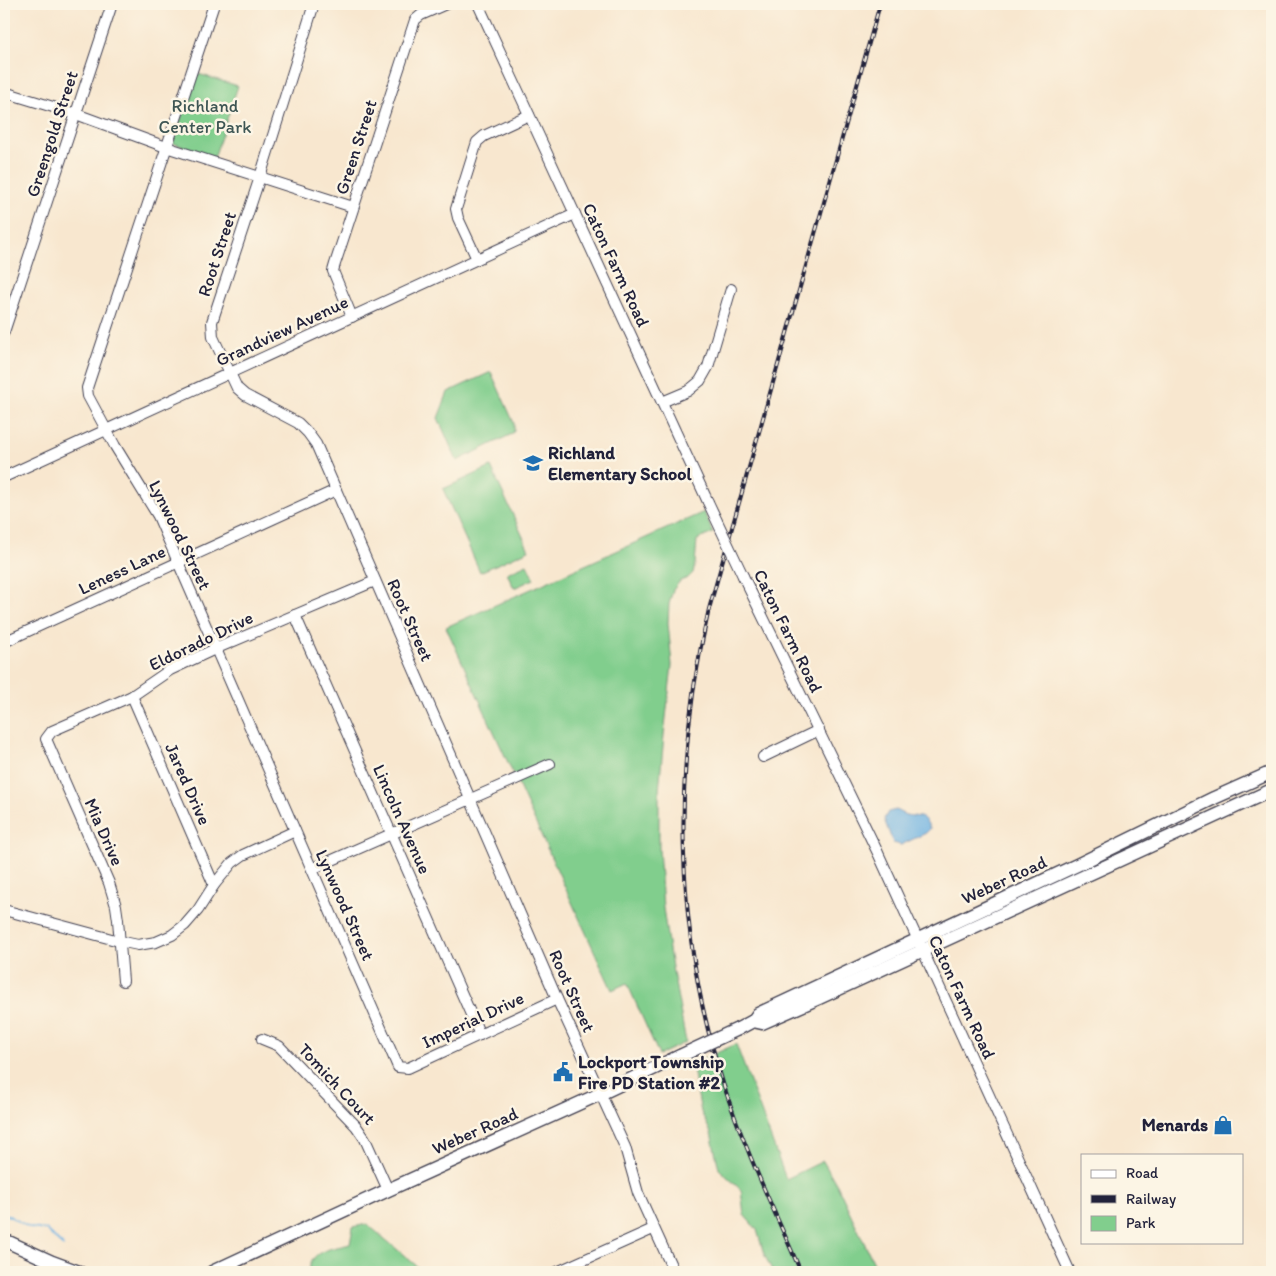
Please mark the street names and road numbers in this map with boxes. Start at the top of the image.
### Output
street label: Greengold Street [21,68,83,200]
street label: Green Street [330,97,382,197]
street label: Caton Farm Road [578,200,654,331]
street label: Root Street [193,209,241,299]
street label: Grandview Avenue [212,291,352,371]
street label: Lynwood Street [144,477,216,594]
street label: Leness Lane [75,540,169,600]
street label: Caton Farm Road [749,566,827,696]
street label: Root Street [382,575,438,665]
street label: Eldorado Drive [145,606,257,676]
street label: Jared Drive [160,740,216,828]
street label: Lincoln Avenue [368,761,436,877]
street label: Mia Drive [79,795,129,869]
street label: Lynwood Street [311,846,379,964]
street label: Weber Road [958,851,1050,909]
street label: Caton Farm Road [924,932,1000,1063]
street label: Root Street [544,946,600,1036]
street label: Imperial Drive [419,987,527,1053]
street label: Tomich Court [294,1039,381,1130]
street label: Weber Road [429,1102,521,1160]

